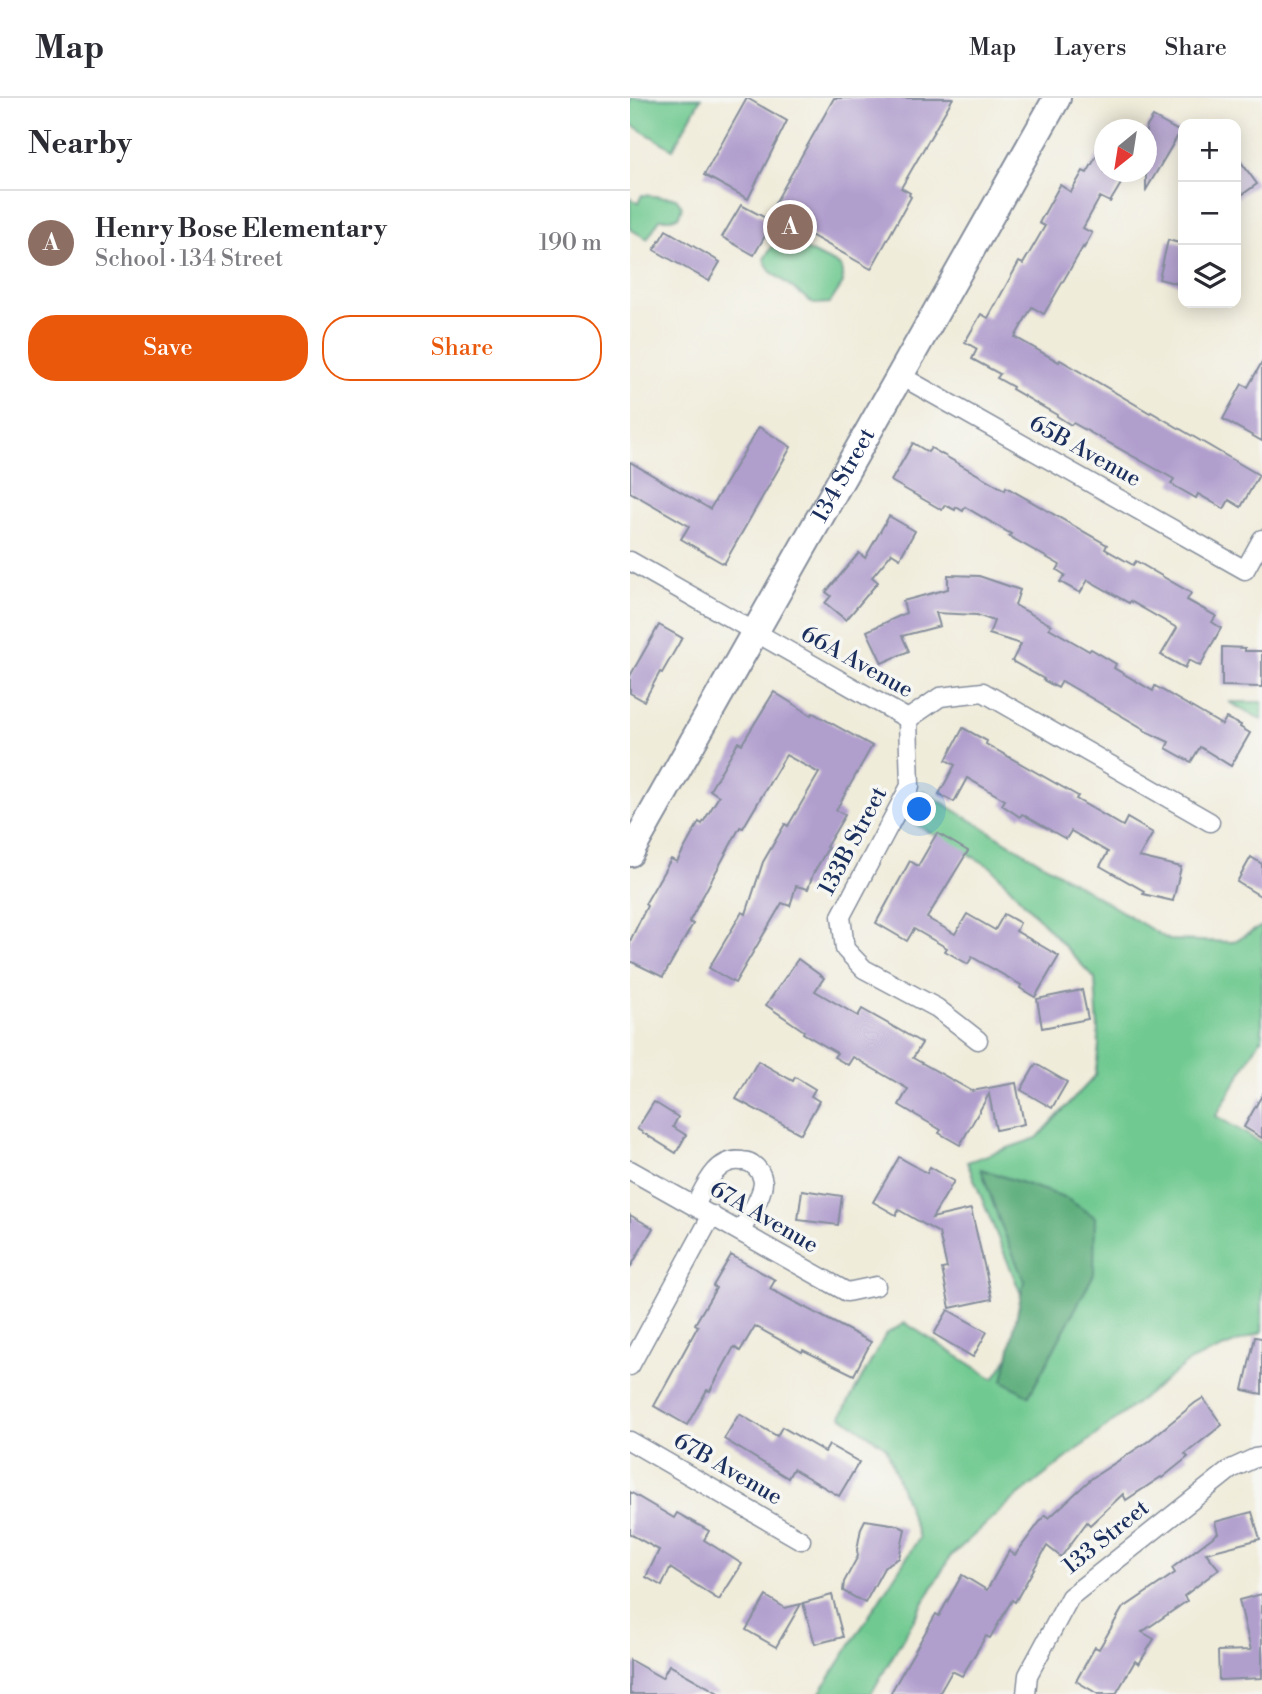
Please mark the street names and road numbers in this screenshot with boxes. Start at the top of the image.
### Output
street label: 65B Avenue [1024,409,1146,493]
street label: 134 Street [806,423,881,527]
street label: 66A Avenue [796,620,918,704]
street label: 133B Street [813,782,893,900]
street label: 67A Avenue [705,1175,823,1259]
street label: 67B Avenue [669,1427,787,1511]
street label: 133 Street [1057,1494,1155,1580]

